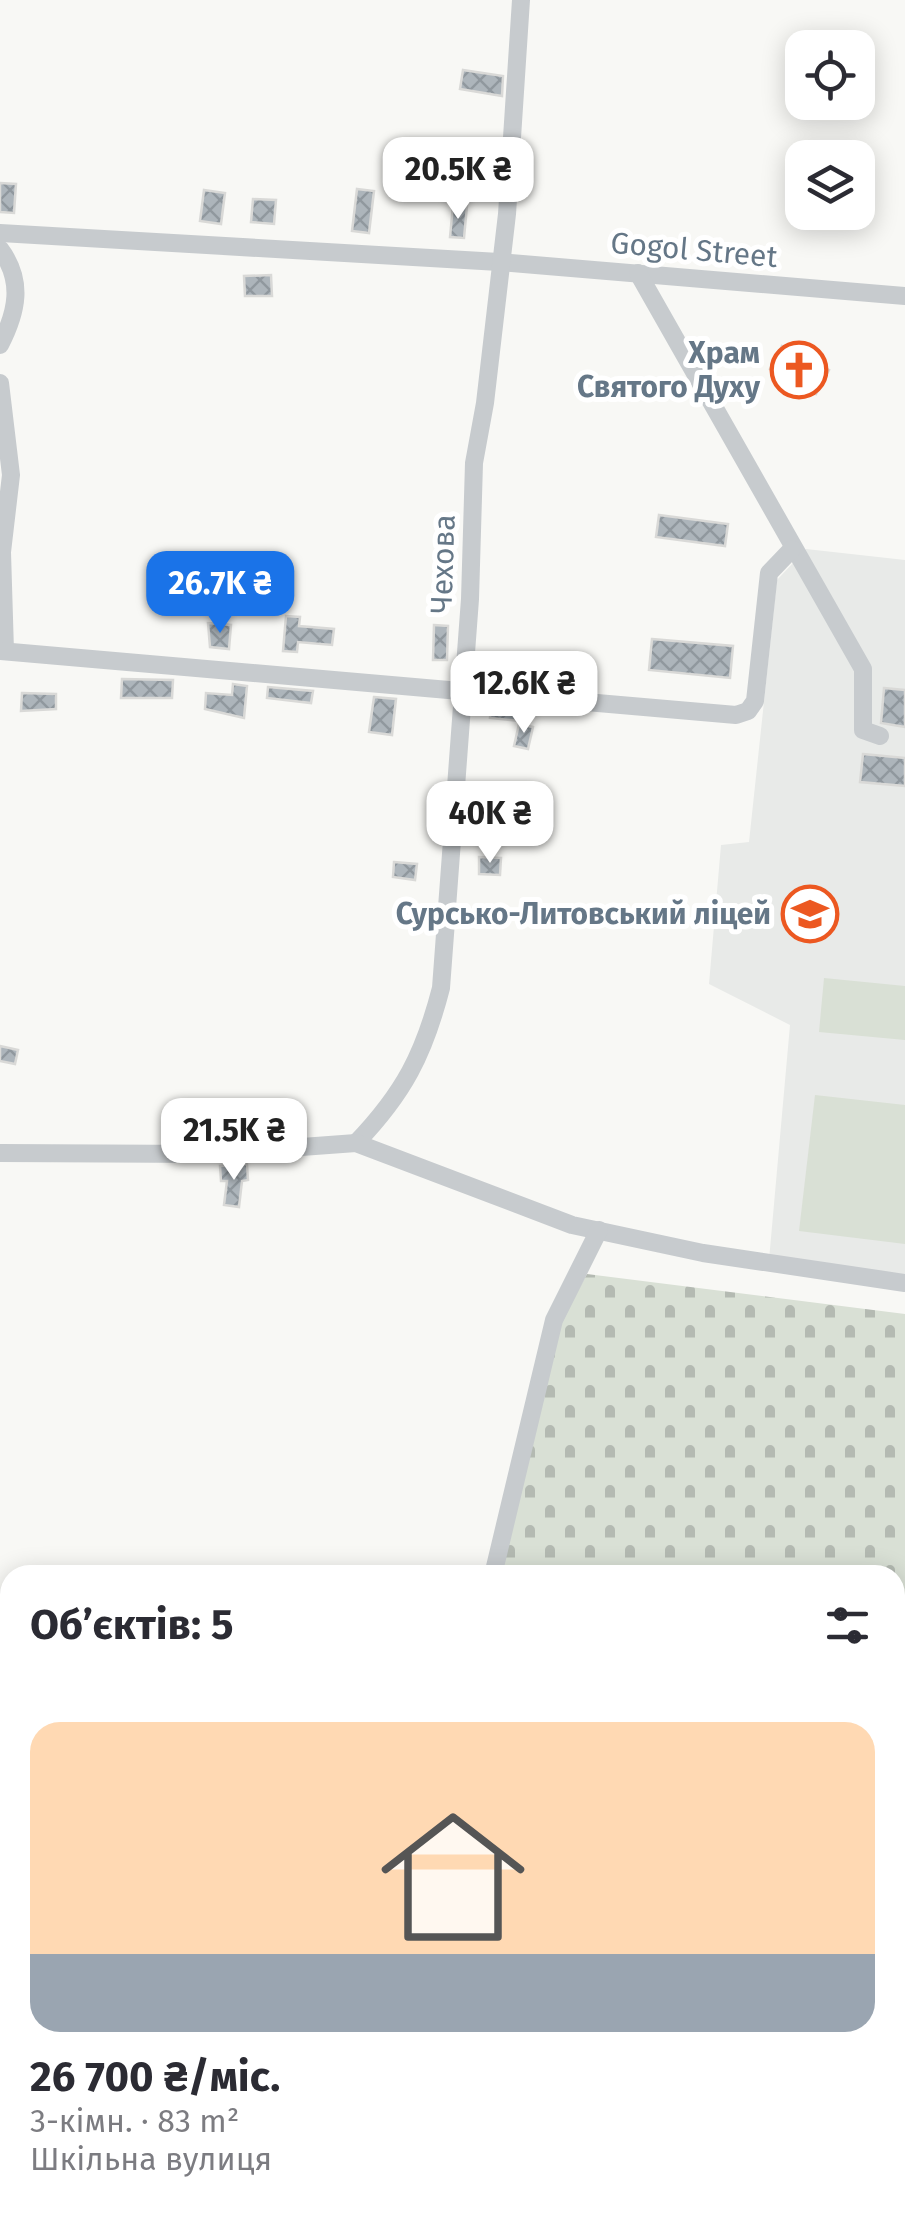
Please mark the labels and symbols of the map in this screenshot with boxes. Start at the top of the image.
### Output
pin: 20.5K ₴ [366,137,550,222]
street label: Gogol Street [609,225,779,275]
place label: Храм Святого Духу [577,335,760,405]
church icon: Храм Святого Духу [769,340,829,400]
street label: Чехова [423,514,463,614]
pin: 26.7K ₴ [128,551,312,636]
pin: 12.6K ₴ [432,651,616,736]
pin: 40K ₴ [420,781,560,866]
school or university icon: Сурсько-Литовський ліцей [780,884,840,944]
place label: Сурсько-Литовський ліцей [396,896,771,932]
pin: 21.5K ₴ [142,1098,326,1183]

